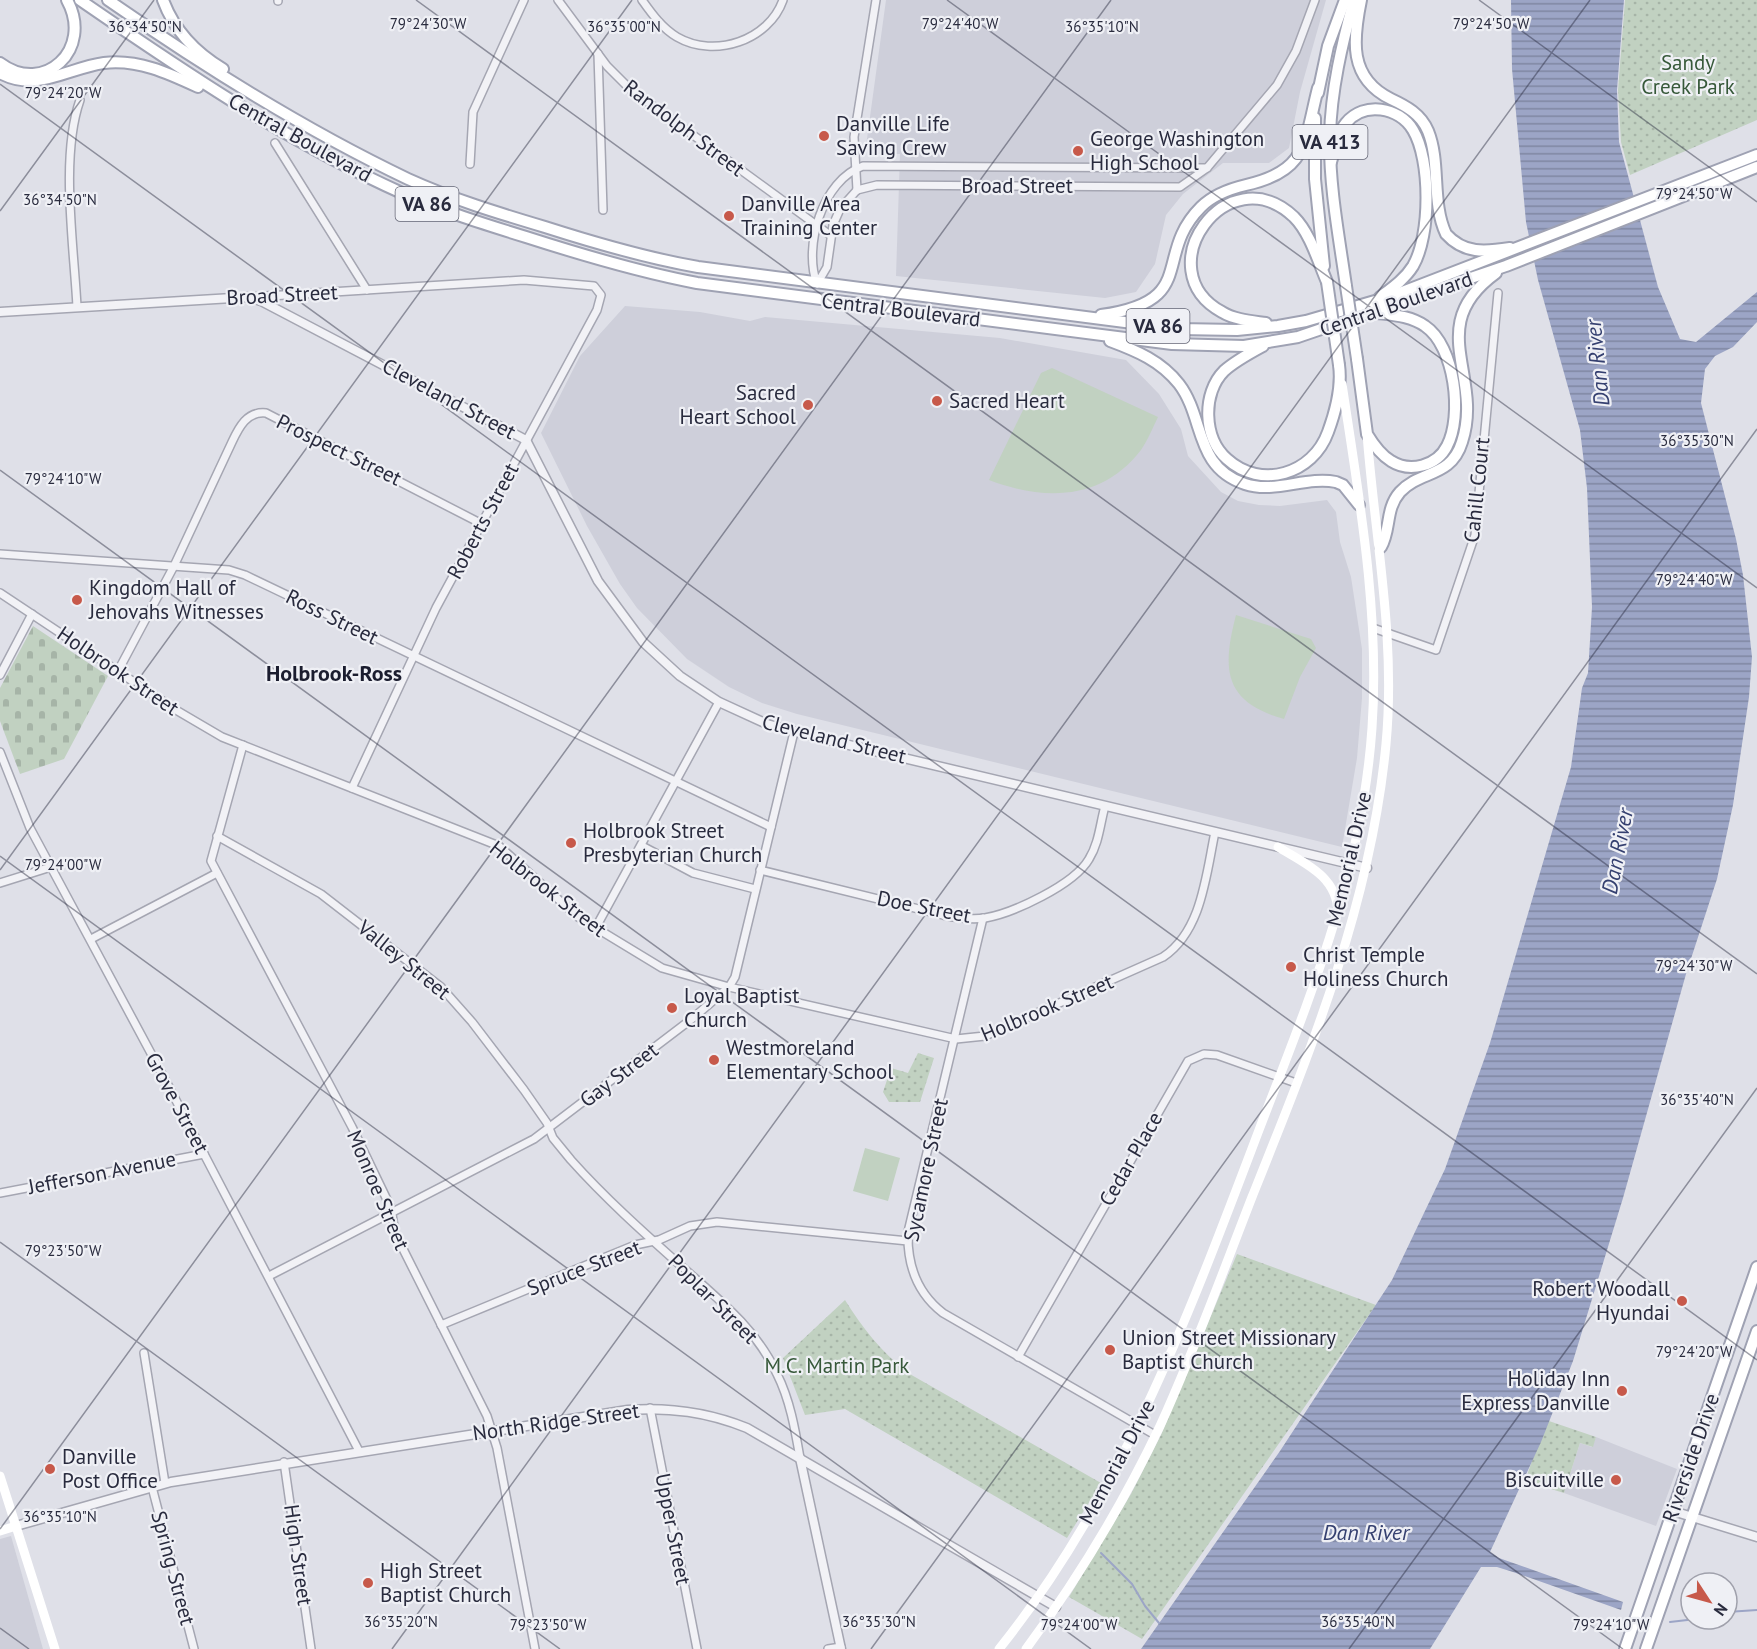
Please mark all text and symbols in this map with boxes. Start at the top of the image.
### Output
text: 79°24'30"W [390,14,467,33]
text: 79°24'40"W [922,14,999,33]
text: 79°24'50"W [1453,14,1530,33]
text: 36°34'50"N [108,17,182,36]
text: 36°35'00"N [587,17,661,36]
text: 36°35'10"N [1065,17,1139,36]
park label: Sandy Creek Park [1641,49,1735,100]
street label: Randolph Street [618,73,750,182]
text: 79°24'20"W [25,83,102,102]
street label: Central Boulevard [224,87,377,188]
place label: Danville Life Saving Crew [836,110,950,161]
place label: George Washington High School [1090,125,1264,176]
road number: VA 413 [1292,125,1368,159]
marker: Danville Life Saving Crew [817,129,831,143]
marker: George Washington High School [1071,144,1085,158]
street label: Broad Street [961,172,1073,199]
text: 79°24'50"W [1656,184,1733,203]
road number: VA 86 [396,187,458,221]
text: 36°34'50"N [23,190,97,209]
place label: Danville Area Training Center [741,190,877,241]
marker: Danville Area Training Center [722,209,736,223]
street label: Central Boulevard [1316,265,1476,342]
street label: Broad Street [226,278,338,311]
street label: Central Boulevard [820,286,982,333]
road number: VA 86 [1126,309,1190,343]
water label: Dan River [1578,317,1615,407]
street label: Cleveland Street [378,352,521,445]
place label: Sacred Heart School [680,379,796,430]
place label: Sacred Heart [949,387,1065,414]
marker: Sacred Heart [930,394,944,408]
marker: Sacred Heart School [801,398,815,412]
street label: Prospect Street [272,408,406,491]
text: 36°35'30"N [1660,431,1734,450]
street label: Cahill Court [1458,436,1495,544]
street label: Roberts Street [441,458,524,583]
text: 79°24'10"W [25,469,102,488]
text: 79°24'40"W [1656,570,1733,589]
place label: Kingdom Hall of Jehovahs Witnesses [88,574,264,625]
street label: Ross Street [282,583,383,651]
marker: Kingdom Hall of Jehovahs Witnesses [70,593,84,607]
street label: Holbrook Street [52,620,184,721]
district label: Holbrook-Ross [266,659,402,687]
street label: Cleveland Street [759,708,909,769]
street label: Memorial Drive [1320,789,1377,929]
water label: Dan River [1595,804,1639,896]
place label: Holbrook Street Presbyterian Church [583,817,762,868]
street label: Holbrook Street [484,835,612,943]
marker: Holbrook Street Presbyterian Church [564,836,578,850]
text: 79°24'00"W [25,855,102,874]
street label: Doe Street [875,884,973,929]
street label: Valley Street [352,913,456,1005]
place label: Christ Temple Holiness Church [1303,941,1448,992]
text: 79°24'30"W [1656,956,1733,975]
marker: Christ Temple Holiness Church [1284,960,1298,974]
street label: Holbrook Street [977,968,1117,1048]
place label: Loyal Baptist Church [684,982,799,1033]
marker: Loyal Baptist Church [665,1001,679,1015]
place label: Westmoreland Elementary School [726,1034,893,1085]
street label: Gay Street [574,1036,663,1113]
street label: Grove Street [140,1048,215,1158]
marker: Westmoreland Elementary School [707,1053,721,1067]
text: 36°35'40"N [1660,1090,1734,1109]
street label: Sycamore Street [897,1096,954,1244]
street label: Cedar Place [1093,1107,1168,1211]
street label: Monroe Street [341,1126,416,1254]
street label: Jefferson Avenue [25,1145,178,1200]
street label: Spruce Street [523,1233,645,1302]
text: 79°23'50"W [25,1241,102,1260]
street label: Poplar Street [663,1248,764,1349]
place label: Robert Woodall Hyundai [1532,1275,1670,1326]
marker: Robert Woodall Hyundai [1675,1294,1689,1308]
place label: Union Street Missionary Baptist Church [1122,1324,1336,1375]
text: 79°24'20"W [1656,1342,1733,1361]
marker: Union Street Missionary Baptist Church [1103,1343,1117,1357]
park label: M.C. Martin Park [765,1352,909,1379]
place label: Holiday Inn Express Danville [1461,1365,1610,1416]
marker: Holiday Inn Express Danville [1615,1384,1629,1398]
street label: Riverside Drive [1656,1390,1725,1526]
street label: Memorial Drive [1072,1395,1161,1529]
street label: North Ridge Street [471,1396,641,1447]
place label: Danville Post Office [62,1443,158,1494]
marker: Danville Post Office [43,1462,57,1476]
place label: Biscuitville [1505,1466,1604,1493]
street label: Upper Street [649,1471,698,1587]
marker: Biscuitville [1609,1473,1623,1487]
street label: High Street [278,1503,319,1607]
text: 36°35'10"N [23,1507,97,1526]
street label: Spring Street [145,1508,202,1628]
water label: Dan River [1323,1518,1411,1546]
place label: High Street Baptist Church [380,1557,511,1608]
north arrow [1679,1571,1739,1631]
marker: High Street Baptist Church [361,1576,375,1590]
text: N [1710,1600,1732,1620]
text: 36°35'20"N [364,1612,438,1631]
text: 36°35'30"N [842,1612,916,1631]
text: 36°35'40"N [1321,1612,1395,1631]
text: 79°23'50"W [510,1615,587,1634]
text: 79°24'00"W [1041,1615,1118,1634]
text: 79°24'10"W [1573,1615,1650,1634]

